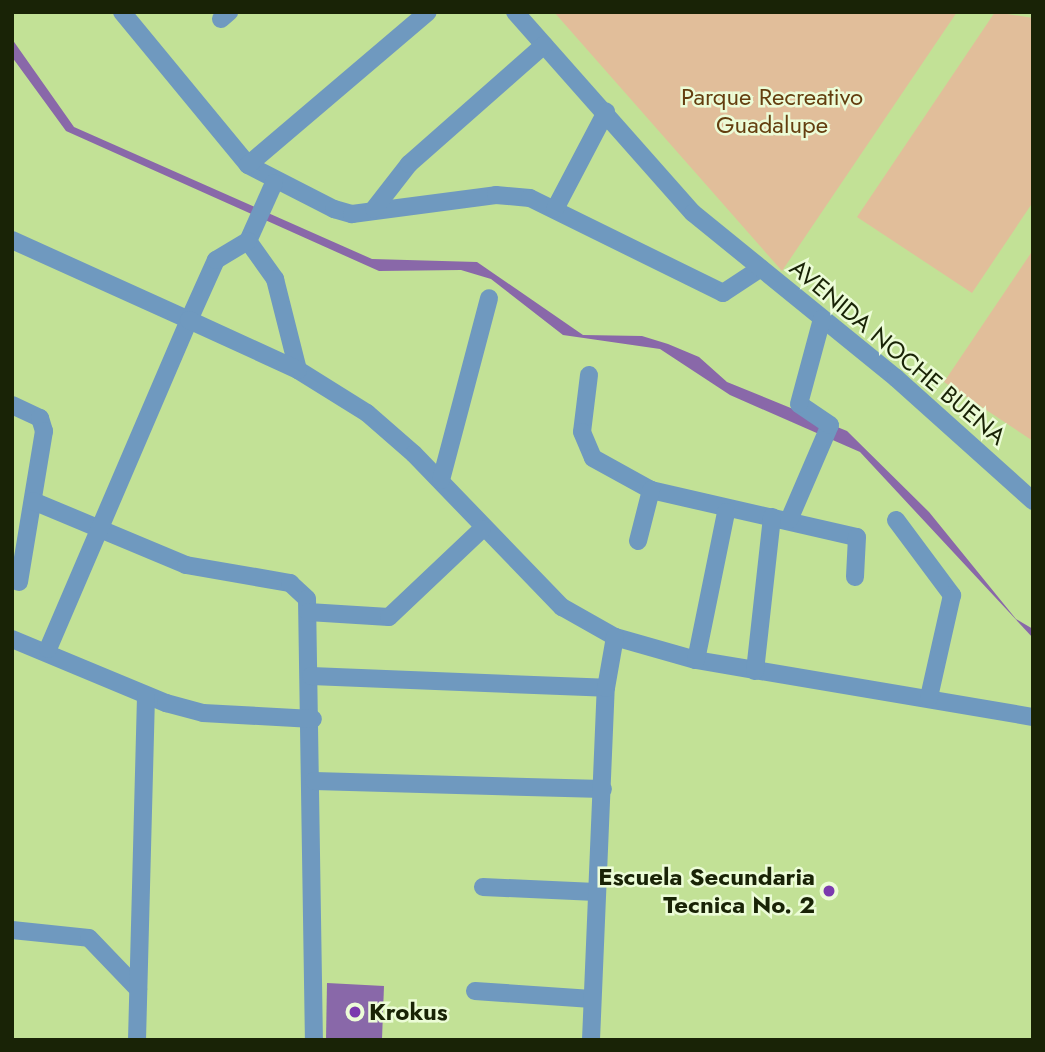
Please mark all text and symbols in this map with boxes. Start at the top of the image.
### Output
park label: Parque Recreativo Guadalupe [681,83,863,139]
street label: AVENIDA NOCHE BUENA [784,253,1012,451]
place label: Escuela Secundaria Tecnica No. 2 [598,863,815,919]
marker: Escuela Secundaria Tecnica No. 2 [821,883,837,899]
place label: Krokus [369,998,448,1026]
marker: Krokus [347,1004,363,1020]

